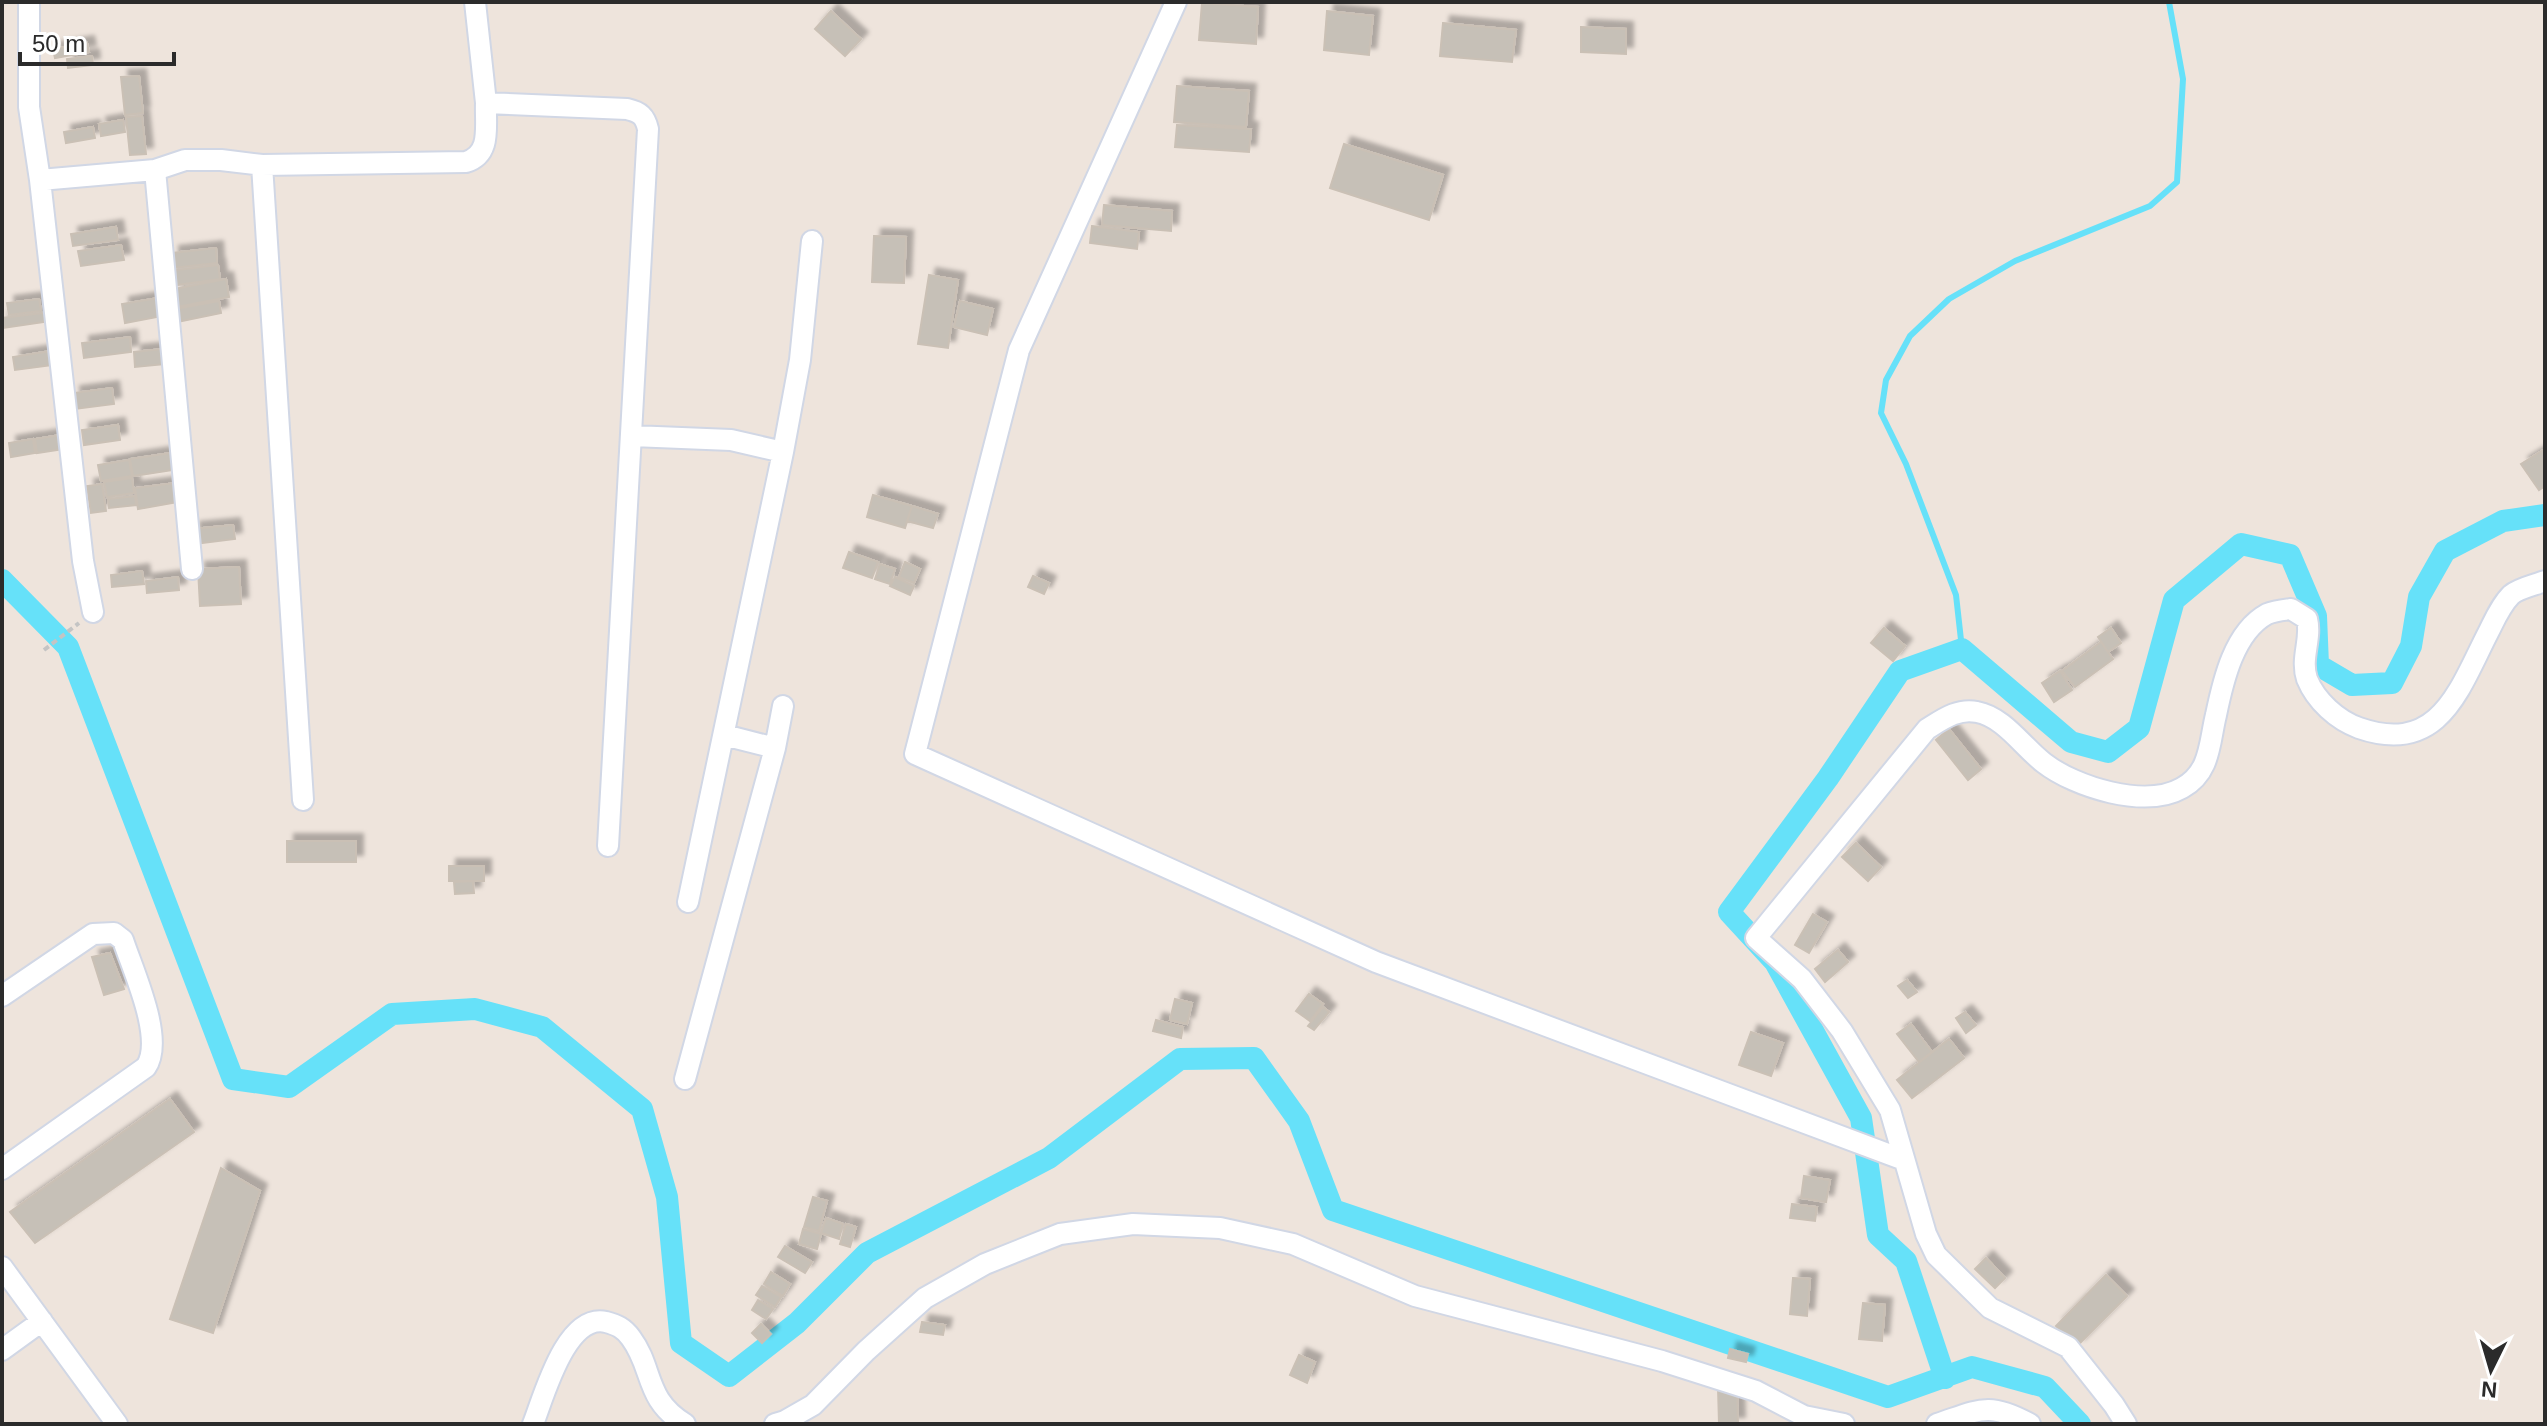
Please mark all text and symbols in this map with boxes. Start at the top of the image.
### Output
scale bar [20,16,174,66]
text: 50 m [32,30,85,57]
north arrow [2451,1330,2531,1410]
text: N [2480,1376,2498,1403]

